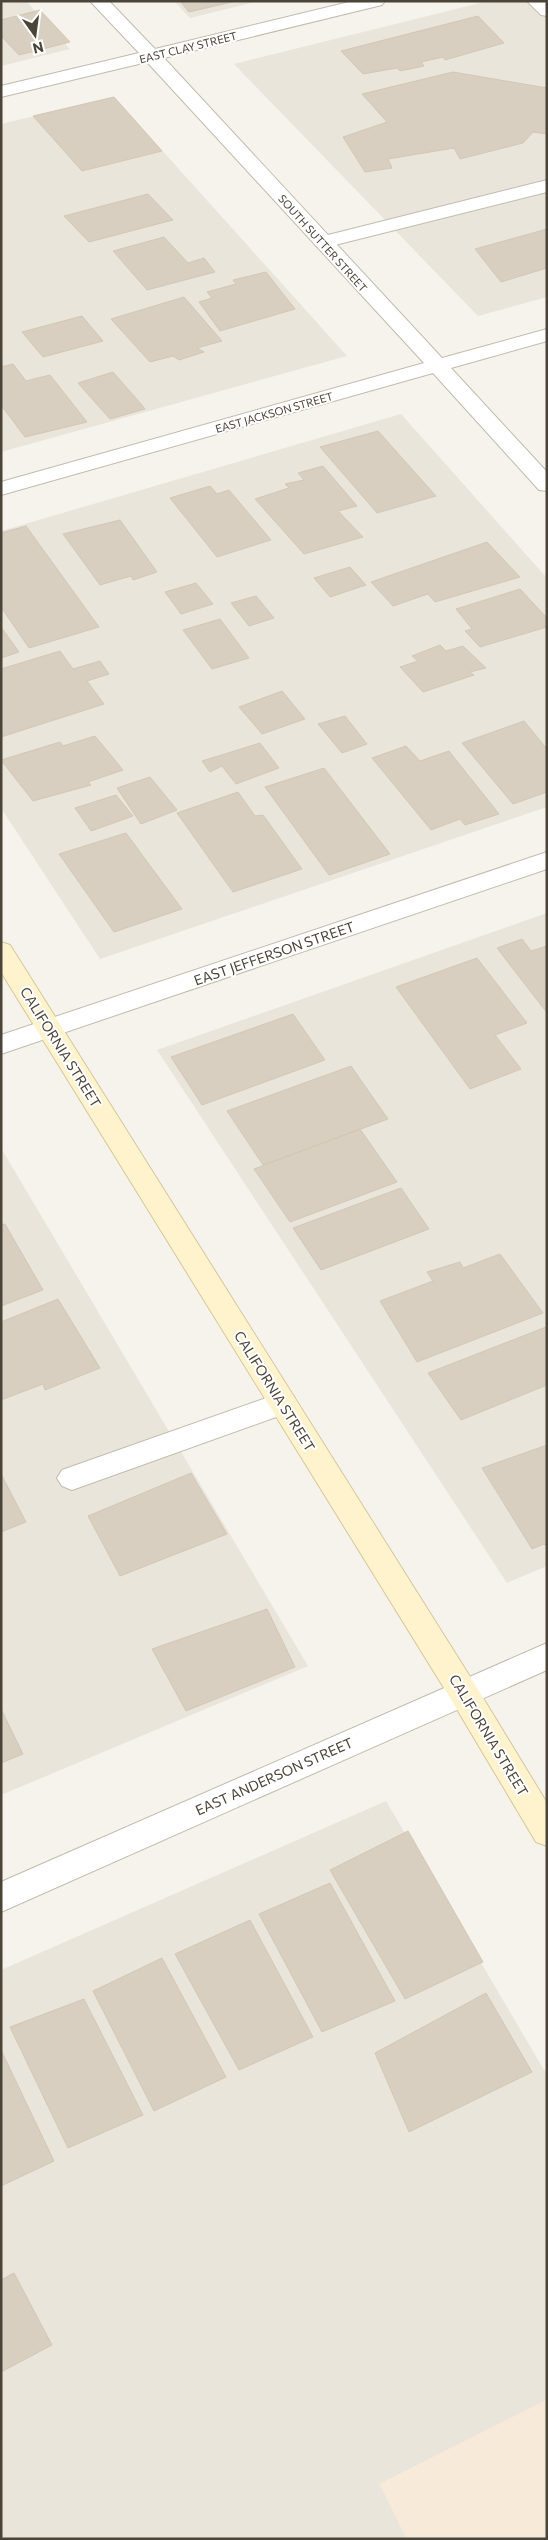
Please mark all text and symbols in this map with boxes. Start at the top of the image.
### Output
north arrow [10,10,60,60]
street label: EAST CLAY STREET [138,29,238,65]
text: N [31,39,45,58]
street label: SOUTH SUTTER STREET [276,192,370,294]
street label: EAST JACKSON STREET [214,389,335,436]
street label: EAST JEFFERSON STREET [191,918,357,988]
street label: CALIFORNIA STREET [17,984,105,1110]
street label: CALIFORNIA STREET [231,1328,319,1454]
street label: CALIFORNIA STREET [446,1671,532,1799]
street label: EAST ANDERSON STREET [193,1734,355,1818]

